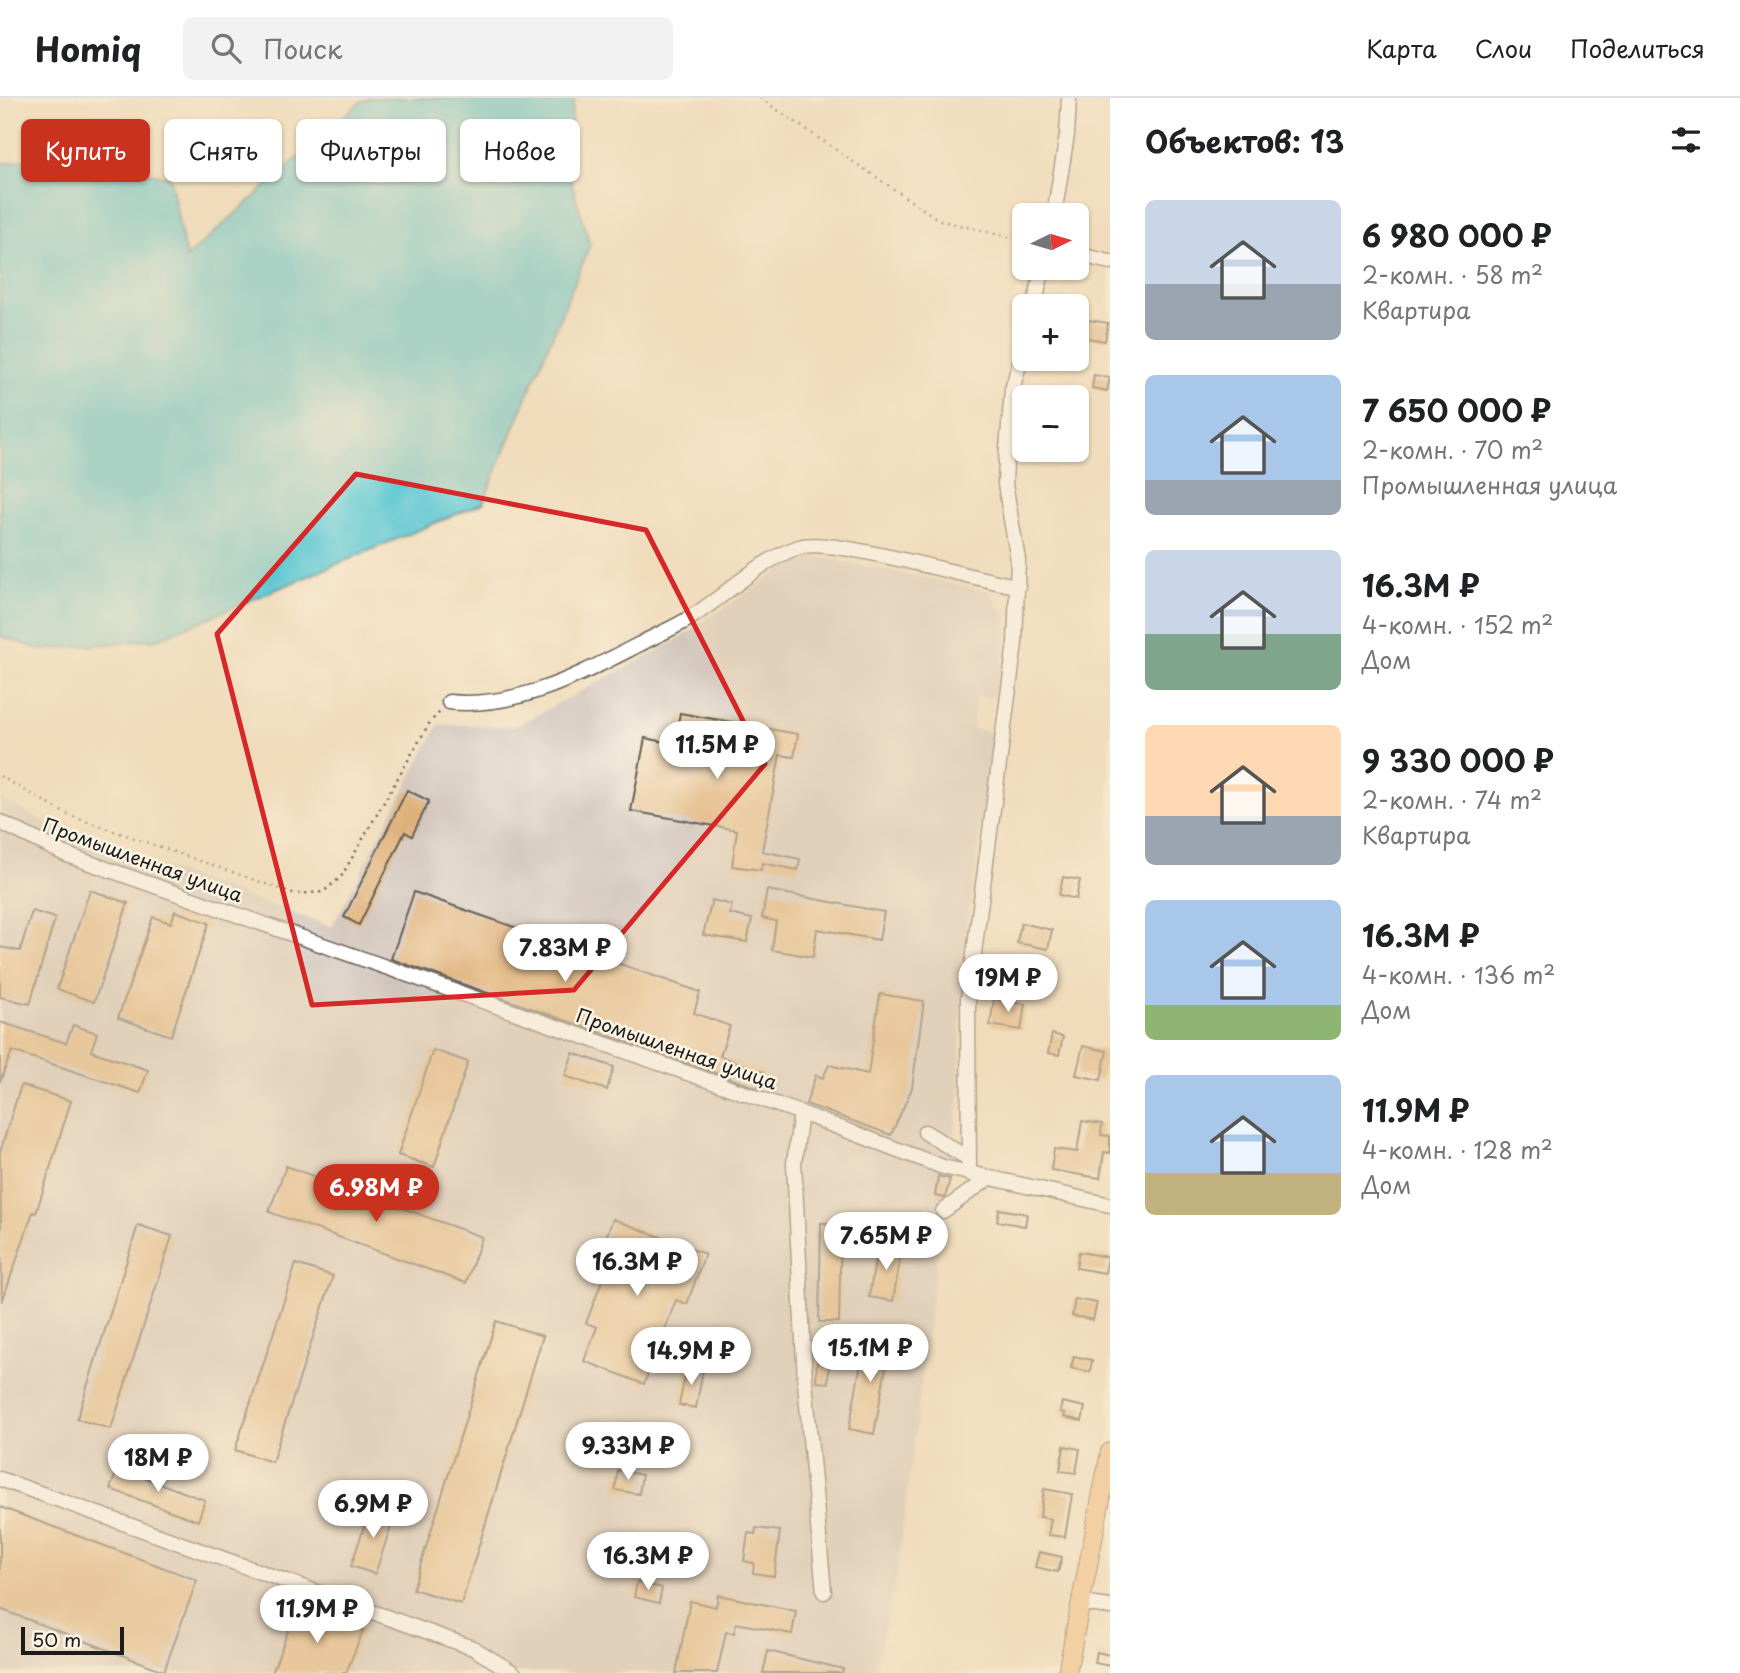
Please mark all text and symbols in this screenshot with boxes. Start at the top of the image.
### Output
search box [183,17,673,80]
text: Homiq [35,23,141,73]
icon: search [207,29,245,67]
text: Поиск [263,29,342,68]
text: Карта [1366,30,1437,66]
text: Слои [1475,30,1532,66]
text: Поделиться [1570,30,1705,66]
text: Объектов: 13 [1145,118,1344,163]
chip: Купить [21,119,150,182]
chip: Снять [164,119,282,182]
chip: Фильтры [296,119,446,182]
chip: Новое [460,119,580,182]
icon: filters [1667,121,1705,159]
north arrow [1012,203,1088,280]
map controls [1012,203,1089,462]
text: 6 980 000 ₽ [1362,212,1552,257]
icon: home [1201,228,1285,312]
text: 2-комн. · 58 m² [1362,257,1543,292]
text: Квартира [1362,292,1470,327]
button: + [1012,294,1089,371]
button: − [1012,385,1089,462]
text: 7 650 000 ₽ [1362,387,1551,432]
icon: home [1201,403,1285,487]
text: 2-комн. · 70 m² [1362,432,1543,467]
text: Промышленная улица [1362,467,1617,502]
text: 16.3M ₽ [1362,562,1480,607]
icon: home [1201,578,1285,662]
text: 4-комн. · 152 m² [1362,607,1553,642]
text: Дом [1362,642,1411,677]
pin: 11.5M ₽ [652,722,782,781]
text: 11.5M ₽ [675,726,759,761]
text: 9 330 000 ₽ [1362,737,1554,782]
icon: home [1201,753,1285,837]
text: 2-комн. · 74 m² [1362,782,1542,817]
street label: Промышленная улица [39,810,247,908]
text: Квартира [1362,817,1470,852]
text: 16.3M ₽ [1362,912,1480,957]
pin: 7.83M ₽ [500,924,630,984]
icon: home [1201,928,1285,1012]
text: 7.83M ₽ [519,929,611,964]
pin: 19M ₽ [959,954,1057,1014]
text: 4-комн. · 136 m² [1362,957,1555,992]
text: 19M ₽ [975,959,1041,994]
text: Дом [1362,992,1411,1027]
street label: Промышленная улица [573,1000,781,1096]
text: 11.9M ₽ [1362,1087,1469,1132]
icon: home [1201,1103,1285,1187]
text: 4-комн. · 128 m² [1362,1132,1553,1167]
pin: 6.98M ₽ [311,1164,441,1224]
text: Дом [1362,1167,1411,1202]
text: 6.98M ₽ [329,1169,423,1204]
pin: 7.65M ₽ [821,1212,951,1272]
text: 7.65M ₽ [840,1217,932,1252]
pin: 16.3M ₽ [572,1238,702,1298]
text: 16.3M ₽ [592,1243,682,1278]
pin: 15.1M ₽ [805,1324,935,1384]
pin: 14.9M ₽ [626,1328,756,1387]
text: 15.1M ₽ [828,1329,912,1364]
text: 14.9M ₽ [647,1332,735,1367]
pin: 9.33M ₽ [563,1422,693,1482]
text: 9.33M ₽ [581,1427,675,1462]
pin: 18M ₽ [109,1434,207,1494]
text: 18M ₽ [124,1439,192,1474]
pin: 6.9M ₽ [316,1480,430,1540]
text: 6.9M ₽ [334,1485,412,1520]
pin: 16.3M ₽ [583,1532,713,1592]
text: 16.3M ₽ [603,1537,693,1572]
pin: 11.9M ₽ [252,1586,382,1645]
text: 11.9M ₽ [276,1590,358,1625]
scale bar [21,1624,124,1656]
text: 50 m [32,1625,81,1653]

